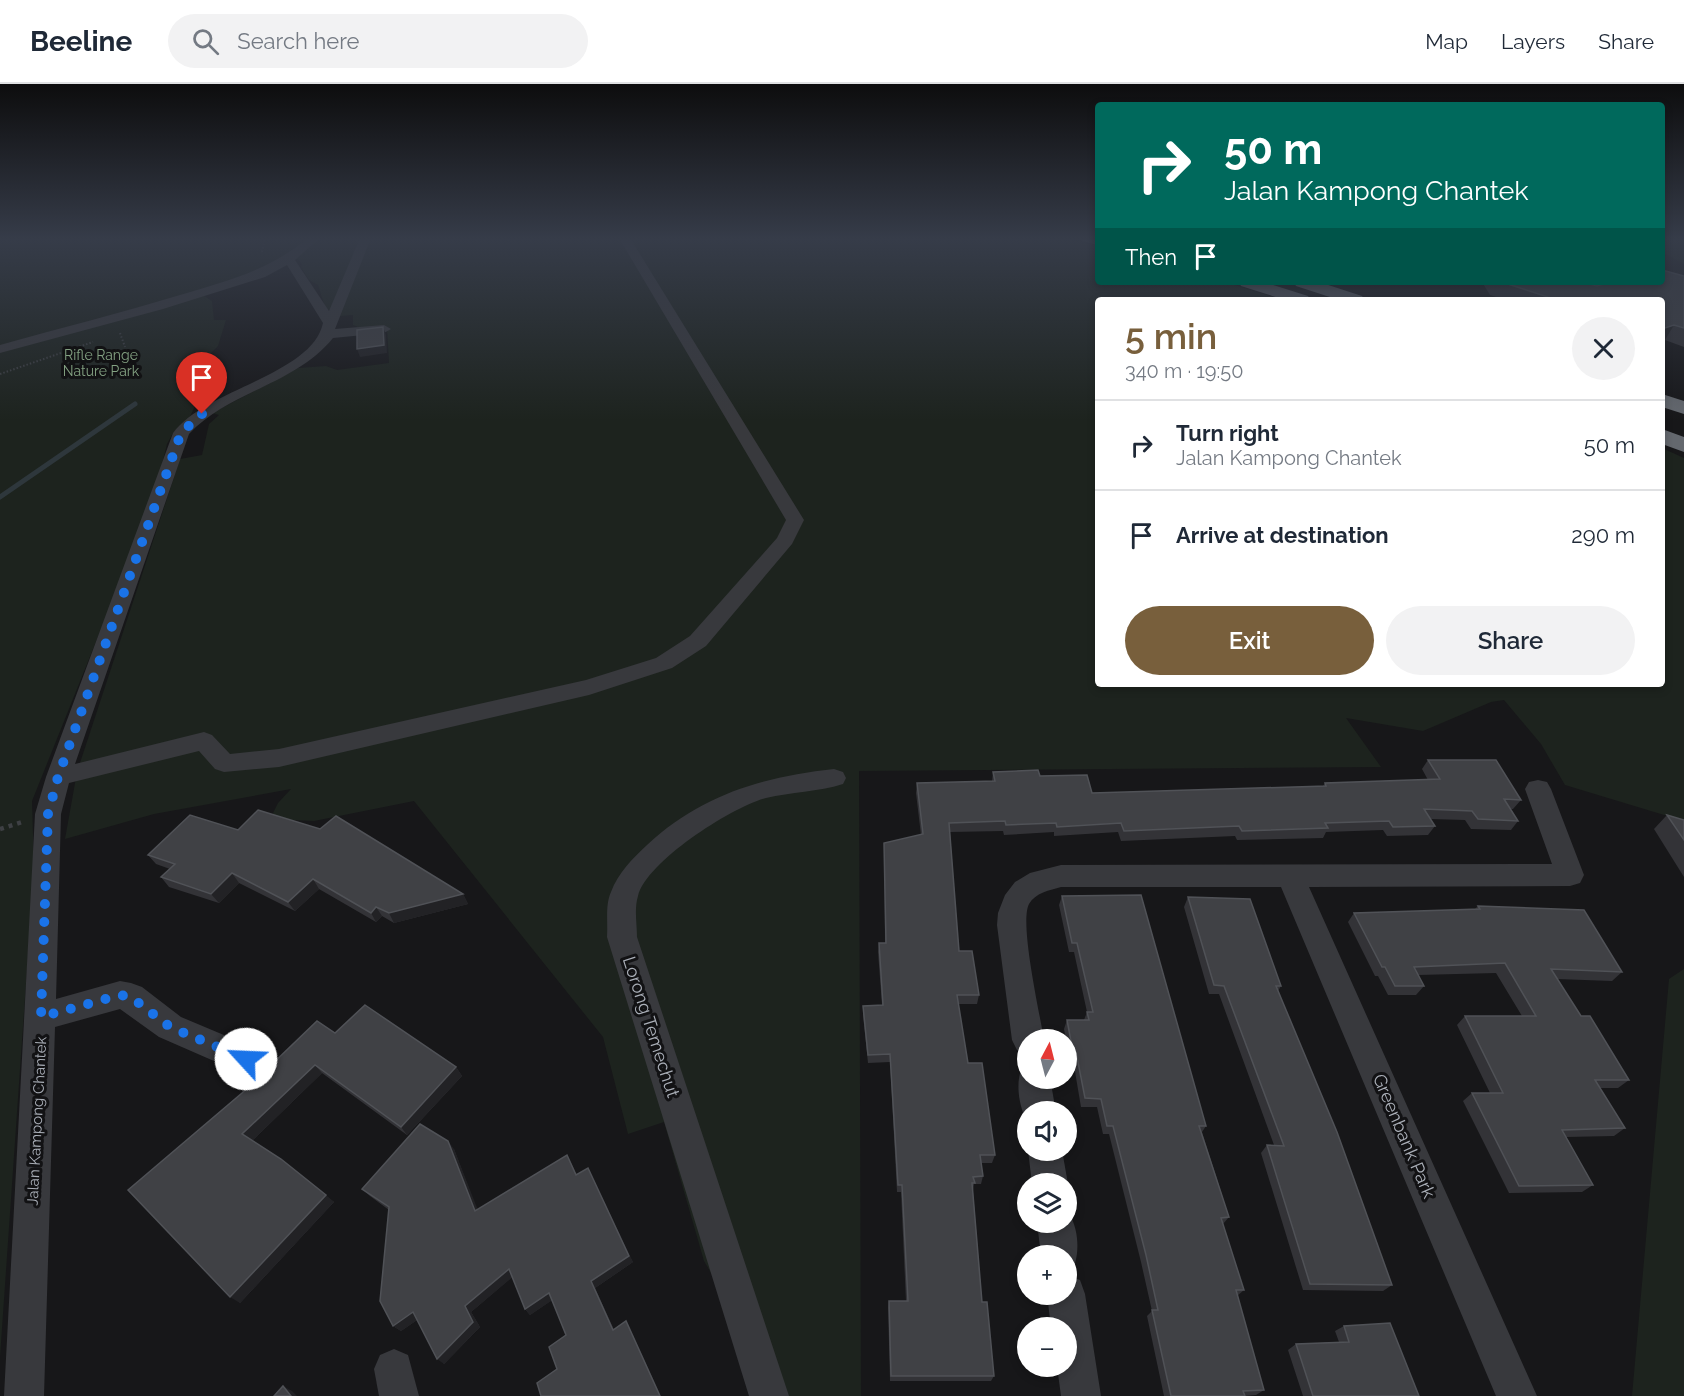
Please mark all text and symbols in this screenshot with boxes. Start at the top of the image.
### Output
search box [168,14,588,68]
text: Beeline [30,25,132,58]
icon: search [189,25,222,58]
text: Search here [237,28,359,54]
text: Map [1425,29,1468,54]
text: Layers [1501,29,1565,54]
text: Share [1598,29,1654,54]
text: 50 m [1224,125,1322,174]
icon: right [1125,126,1203,204]
text: Jalan Kampong Chantek [1224,175,1529,206]
icon: arrive [1189,240,1222,273]
text: Then [1125,244,1177,270]
text: 5 min [1125,315,1217,357]
button: close [1572,317,1635,380]
park label: Rifle Range Nature Park [63,347,140,379]
pin [176,352,227,414]
text: 340 m · 19:50 [1125,359,1243,383]
icon: arrive [185,361,218,394]
text: Turn right [1176,420,1279,446]
icon: right [1125,429,1158,462]
text: 50 m [1584,432,1635,458]
text: Jalan Kampong Chantek [1176,446,1402,470]
icon: arrive [1125,519,1158,552]
text: Arrive at destination [1176,522,1389,548]
text: 290 m [1571,522,1635,548]
button: Exit [1125,606,1374,675]
button: Share [1386,606,1635,675]
street label: Lorong Temechut [619,954,684,1100]
position arrow [214,1027,278,1091]
north arrow [1017,1029,1077,1089]
map controls [1017,1029,1077,1377]
street label: Jalan Kampong Chantek [24,1036,50,1206]
street label: Greenbank Park [1369,1071,1440,1201]
button: sound [1017,1101,1077,1161]
button: layers [1017,1173,1077,1233]
button: + [1017,1245,1077,1305]
button: − [1017,1317,1077,1377]

